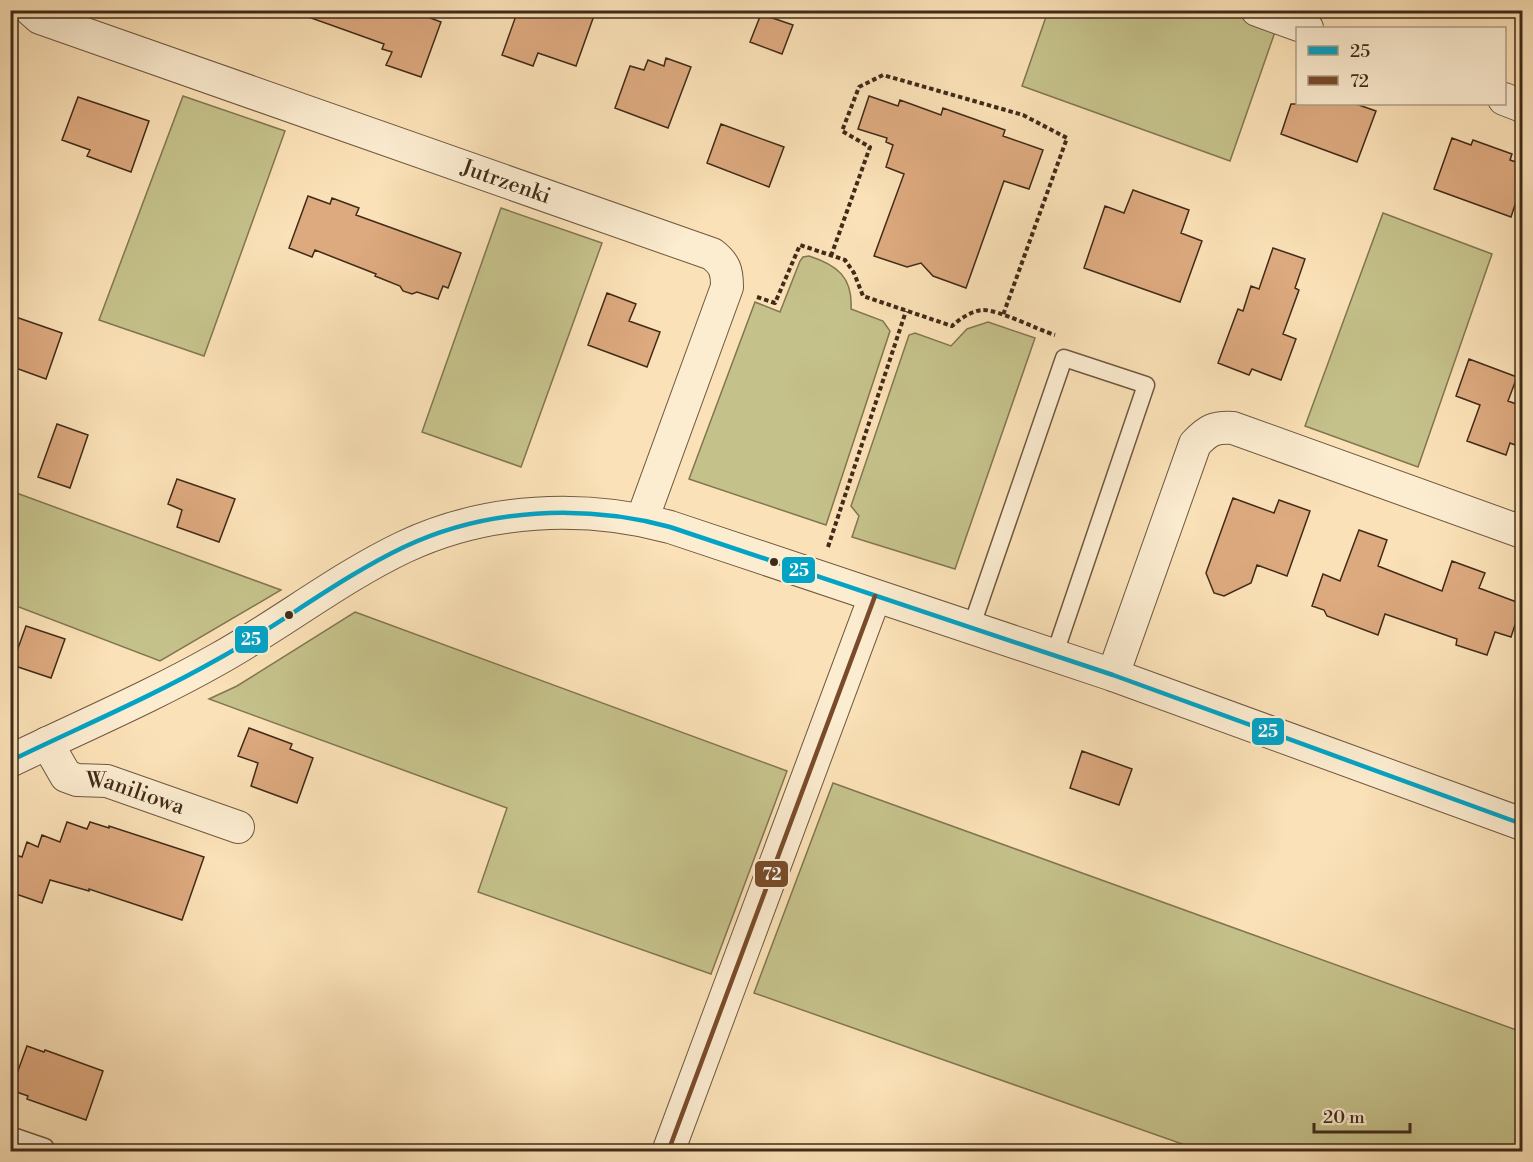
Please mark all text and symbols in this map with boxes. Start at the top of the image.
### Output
legend [1296,27,1506,105]
text: 25 [1350,40,1370,63]
text: 72 [1350,70,1369,93]
street label: Jutrzenki [457,153,554,210]
unlabelled marker [768,556,780,568]
line badge: 25 [781,556,816,584]
text: 25 [789,561,809,581]
unlabelled marker [283,609,295,621]
line badge: 25 [234,625,269,654]
text: 25 [241,630,261,650]
line badge: 25 [1251,717,1285,746]
text: 25 [1258,722,1278,742]
street label: Waniliowa [85,767,189,821]
line badge: 72 [754,860,789,888]
text: 72 [762,865,782,885]
scale bar [1314,1096,1410,1134]
text: 20 m [1323,1106,1365,1129]

